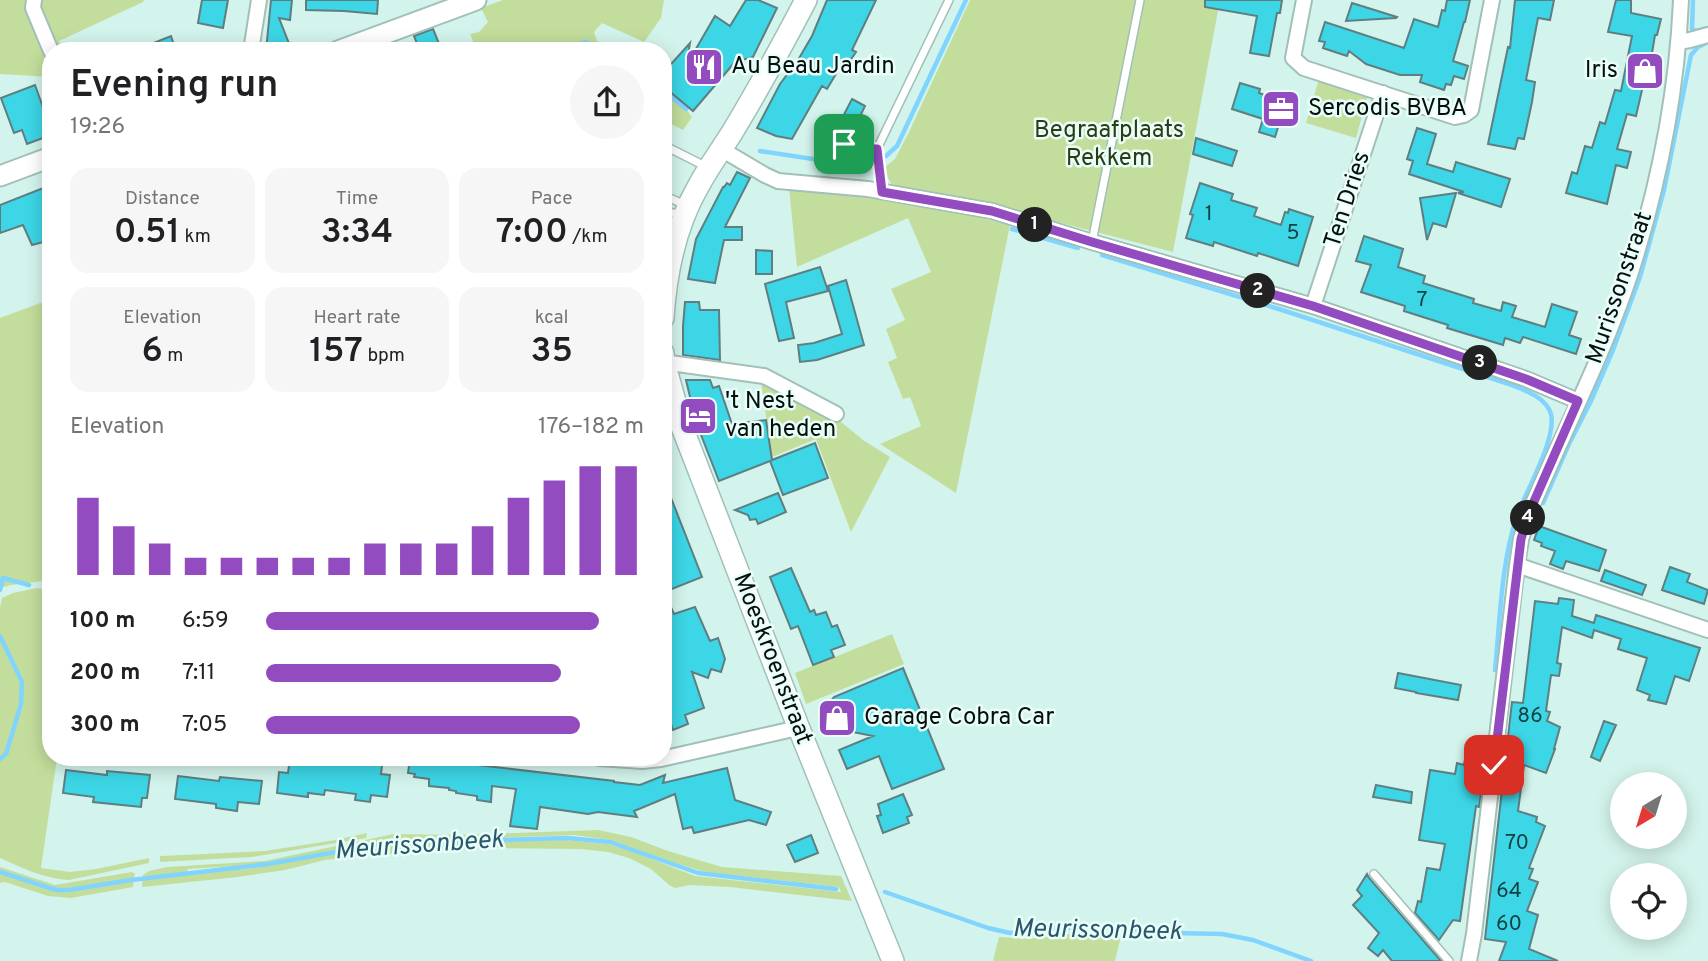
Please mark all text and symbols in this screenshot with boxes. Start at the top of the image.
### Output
restaurant icon: Au Beau Jardin [683,46,725,88]
shop icon: Iris [1624,50,1666,92]
place label: Au Beau Jardin [731,52,895,82]
place label: Iris [1585,56,1618,86]
text: Evening run [70,62,278,111]
button: share [570,65,644,139]
office icon: Sercodis BVBA [1260,88,1302,130]
place label: Sercodis BVBA [1308,94,1467,124]
text: 19:26 [70,113,125,142]
pin [814,114,874,174]
park label: Begraafplaats Rekkem [1034,116,1184,174]
icon: arrive [825,125,863,163]
street label: Ten Dries [1318,148,1378,252]
text: Distance [125,187,200,211]
text: Time [336,187,378,211]
text: Pace [531,187,573,211]
house number: 1 [1205,201,1213,228]
pin: 1 [1018,208,1052,243]
street label: Murissonstraat [1580,208,1660,368]
text: 0.51 [114,211,180,255]
text: 3:34 [321,211,393,255]
text: 7:00 [496,211,568,255]
text: 1 [1031,212,1038,236]
house number: 5 [1286,220,1300,247]
text: km [180,225,211,249]
text: /km [568,225,608,249]
pin: 2 [1240,274,1276,308]
text: 2 [1252,278,1263,302]
house number: 7 [1417,287,1428,314]
text: Elevation [123,306,201,330]
text: Heart rate [314,306,400,330]
text: kcal [535,306,569,330]
text: 6 [141,330,163,374]
text: 157 [309,330,363,374]
text: 35 [530,330,573,374]
text: m [163,344,183,368]
text: bpm [363,344,405,368]
pin: 3 [1462,346,1498,380]
text: 3 [1474,350,1485,374]
place label: 't Nest van heden [725,387,836,445]
hotel icon: 't Nest van heden [677,395,719,437]
text: Elevation [70,413,165,442]
text: 176–182 m [538,413,644,442]
pin: 4 [1510,500,1546,536]
text: 4 [1521,505,1534,529]
street label: Moeskroenstraat [726,569,818,749]
text: 100 m [70,607,135,636]
text: 6:59 [182,607,229,636]
text: 200 m [70,659,140,688]
text: 7:11 [182,659,215,688]
shop icon: Garage Cobra Car [816,697,858,739]
place label: Garage Cobra Car [864,703,1055,733]
house number: 86 [1517,703,1543,730]
text: 300 m [70,711,140,740]
text: 7:05 [182,711,227,740]
pin [1464,735,1524,795]
icon: check [1475,746,1513,784]
north arrow [1610,772,1687,849]
map controls [1610,772,1687,940]
water label: Meurissonbeek [333,824,505,868]
house number: 70 [1505,830,1529,857]
button: locate [1610,863,1687,940]
house number: 64 [1496,878,1522,905]
house number: 60 [1496,911,1522,938]
water label: Meurissonbeek [1012,913,1183,949]

